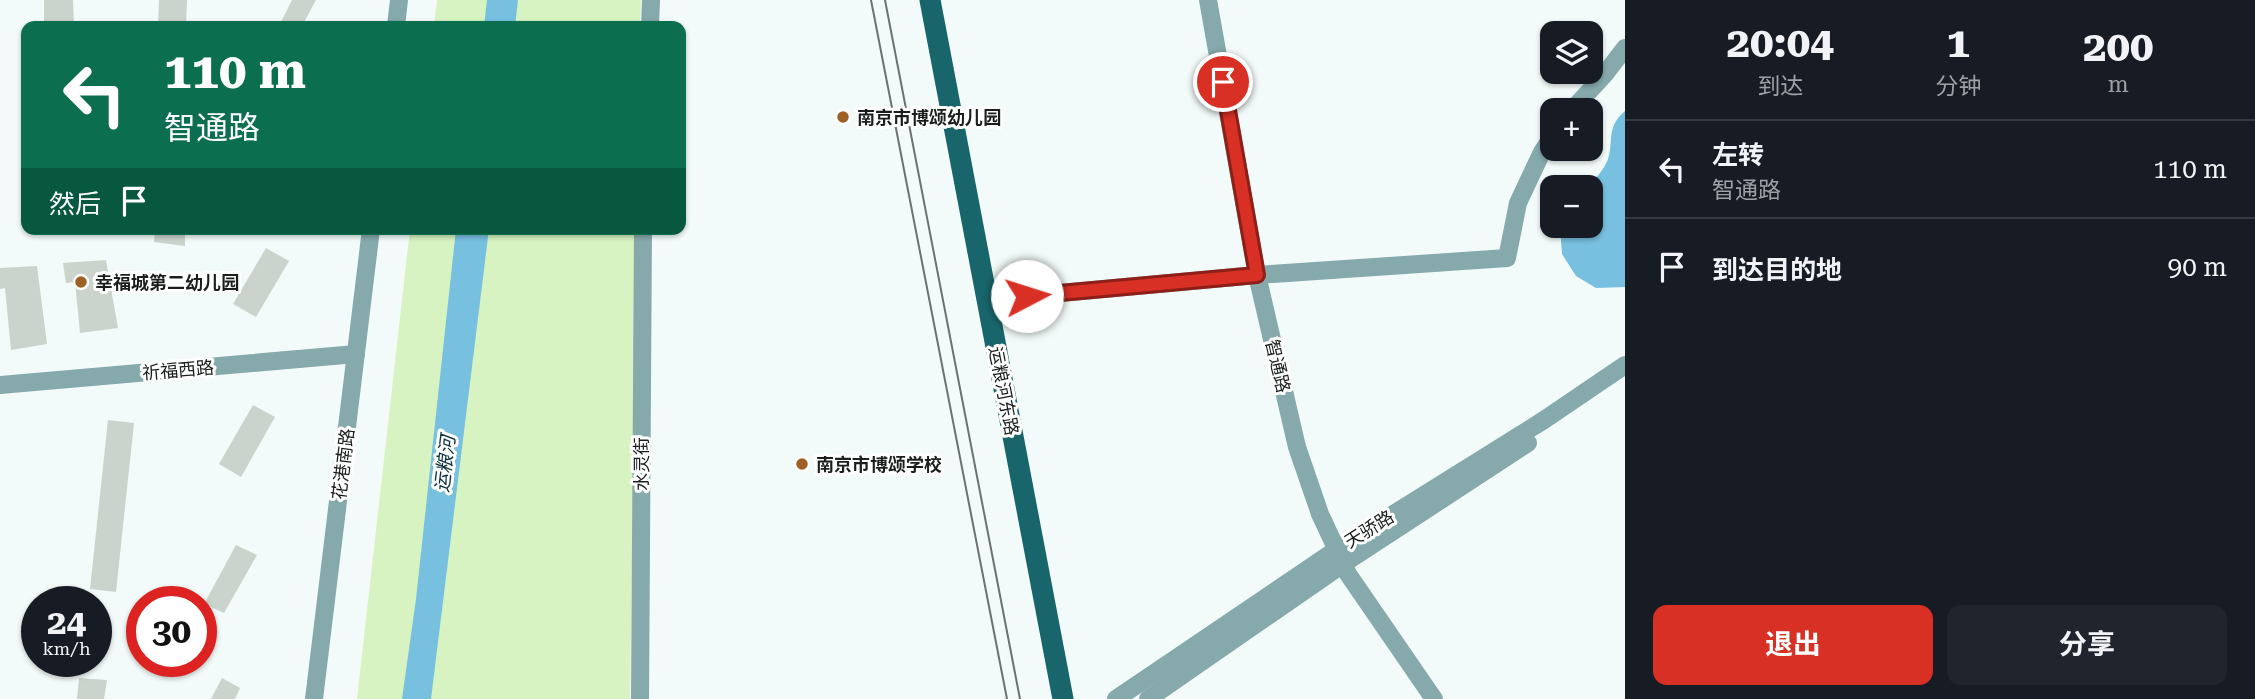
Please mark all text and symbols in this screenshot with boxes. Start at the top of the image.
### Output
text: 20:04 [1727,18,1834,67]
text: 1 [1947,18,1970,67]
map controls [1540,21,1603,238]
button: layers [1540,21,1603,84]
text: 200 [2083,22,2153,71]
text: 110 m [164,43,306,100]
icon: left [49,49,140,140]
pin [1193,52,1253,112]
icon: arrive [1204,63,1242,101]
text: m [2108,71,2129,98]
text: 到达 [1757,73,1803,100]
text: 分钟 [1935,73,1981,100]
button: + [1540,98,1603,161]
place label: 南京市博颂幼儿园 [857,107,1001,128]
text: 智通路 [164,109,260,147]
marker: 南京市博颂幼儿园 [835,109,851,125]
text: 左转 [1712,140,1764,170]
icon: left [1653,150,1691,188]
text: 110 m [2153,154,2227,184]
button: − [1540,175,1603,238]
text: 智通路 [1712,177,1781,204]
icon: arrive [115,182,153,220]
text: 然后 [49,189,101,219]
icon: arrive [1653,248,1691,286]
text: 90 m [2168,252,2227,282]
text: 到达目的地 [1712,255,1842,285]
position arrow [990,259,1064,333]
place label: 幸福城第二幼儿园 [95,272,239,293]
marker: 幸福城第二幼儿园 [73,274,89,290]
street label: 智通路 [1262,337,1294,395]
street label: 运粮河东路 [985,345,1023,437]
street label: 祈福西路 [141,356,215,384]
street label: 花港南路 [328,427,358,501]
water label: 运粮河 [430,430,460,494]
street label: 水灵街 [631,437,652,491]
place label: 南京市博颂学校 [816,454,942,475]
marker: 南京市博颂学校 [794,456,810,472]
street label: 天骄路 [1341,506,1397,552]
speed limit sign: 30 [126,586,217,677]
text: 24 [47,602,86,643]
button: 退出 [1653,605,1933,685]
button: 分享 [1947,605,2227,685]
text: km/h [42,638,91,659]

